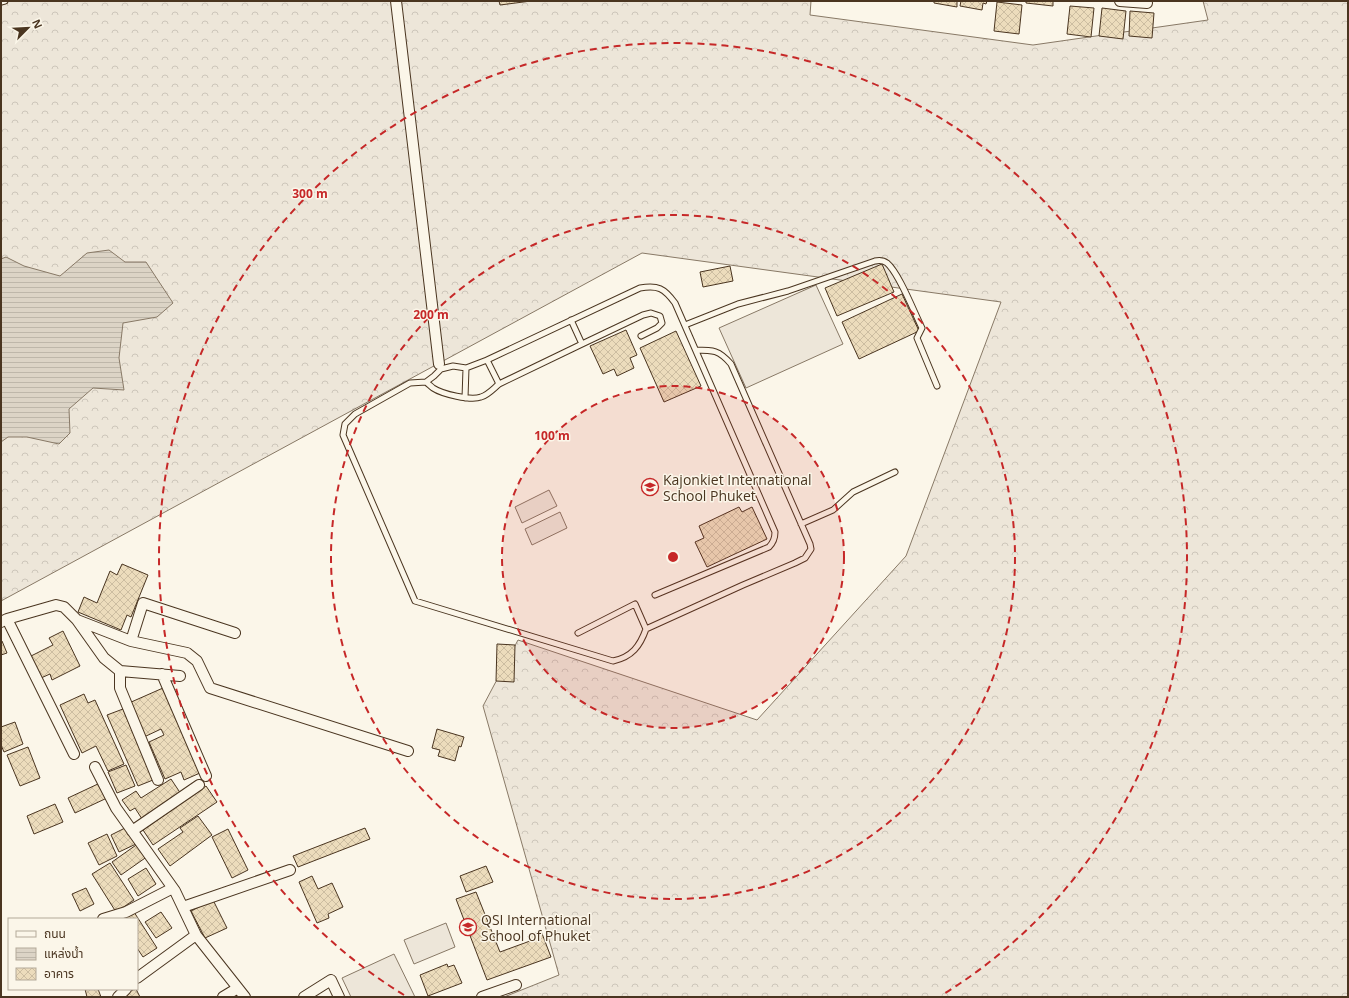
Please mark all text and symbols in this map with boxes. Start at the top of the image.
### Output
north arrow [8,8,48,48]
text: N [29,17,46,31]
text: 300 m [292,185,328,202]
text: 200 m [413,306,449,323]
text: 100 m [534,427,570,444]
place label: Kajonkiet International School Phuket [663,470,812,505]
school or university icon: Kajonkiet International School Phuket [640,477,660,497]
centre of rings [666,550,680,564]
place label: QSI International School of Phuket [481,910,591,945]
school or university icon: QSI International School of Phuket [458,917,478,937]
legend [8,918,138,990]
text: ถนน [44,925,66,942]
text: แหล่งน้ำ [44,945,83,962]
text: อาคาร [44,965,74,982]

